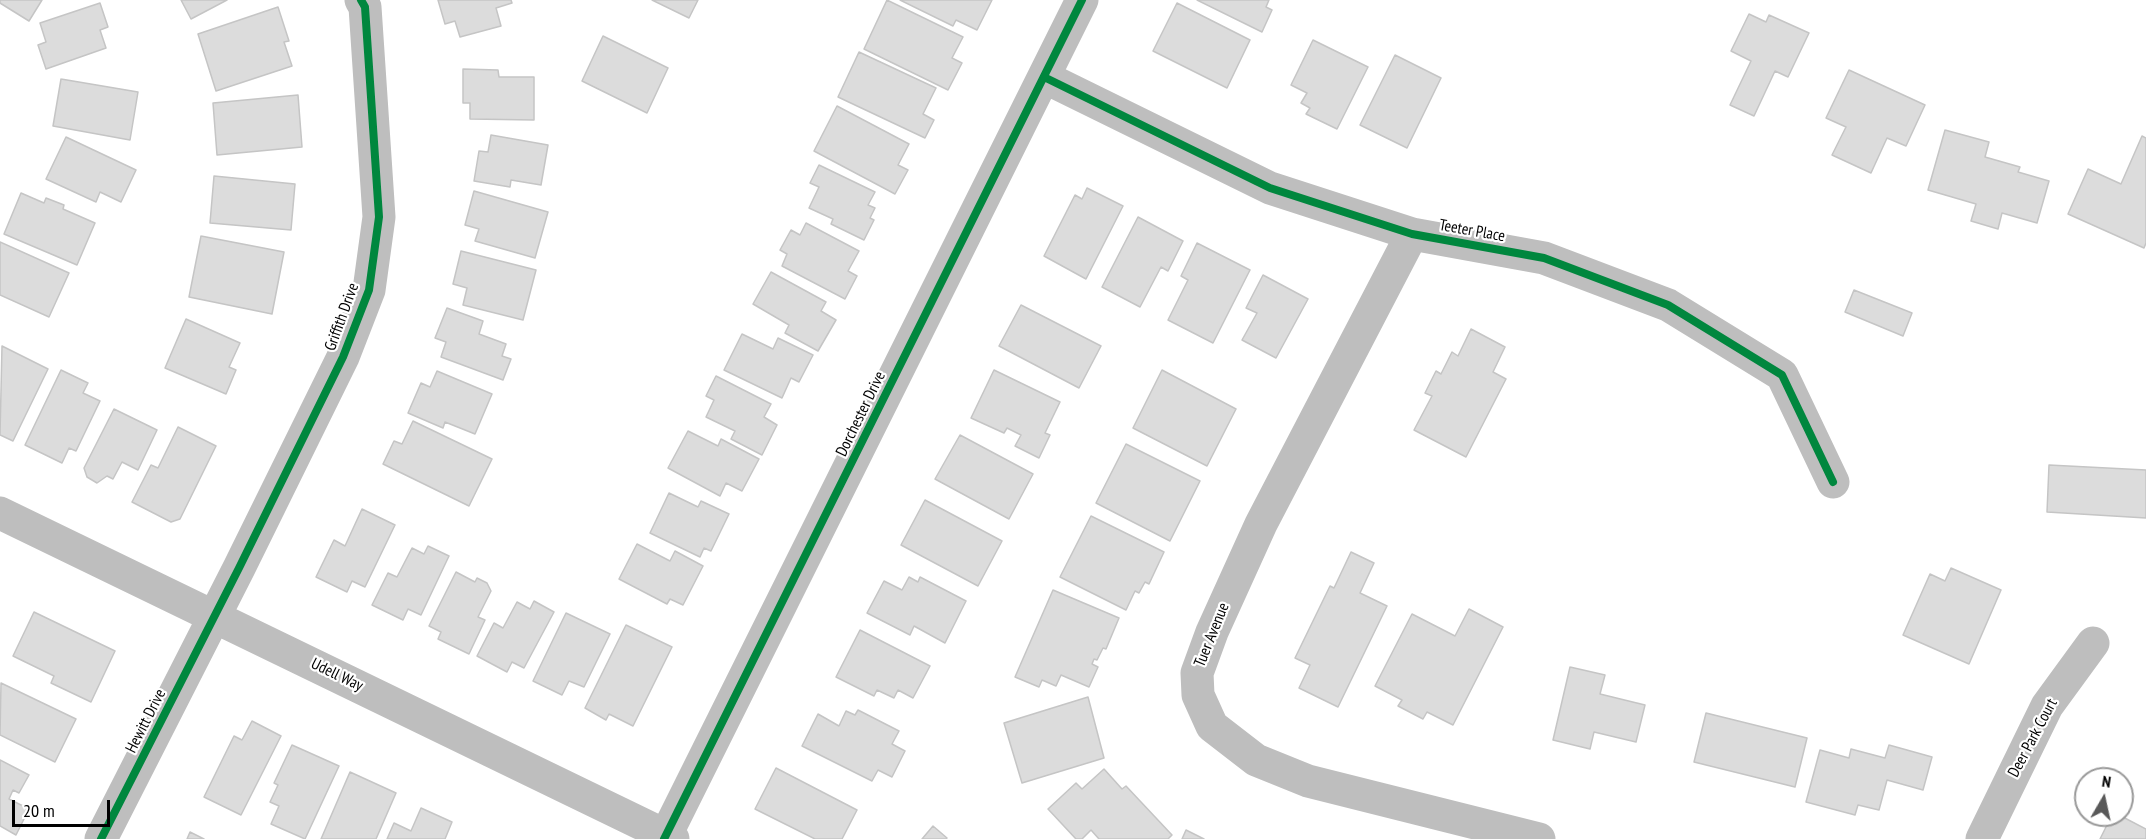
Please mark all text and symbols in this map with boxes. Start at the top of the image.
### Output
street label: Teeter Place [1438,216,1506,246]
street label: Griffith Drive [321,280,363,354]
street label: Dorchester Drive [832,368,890,460]
street label: Tuer Avenue [1190,600,1234,670]
street label: Udell Way [308,654,366,696]
street label: Hewitt Drive [122,686,170,756]
street label: Deer Park Court [2004,695,2062,781]
north arrow [2074,767,2134,827]
text: N [2101,771,2112,792]
scale bar [15,788,112,826]
text: 20 m [23,799,55,822]

